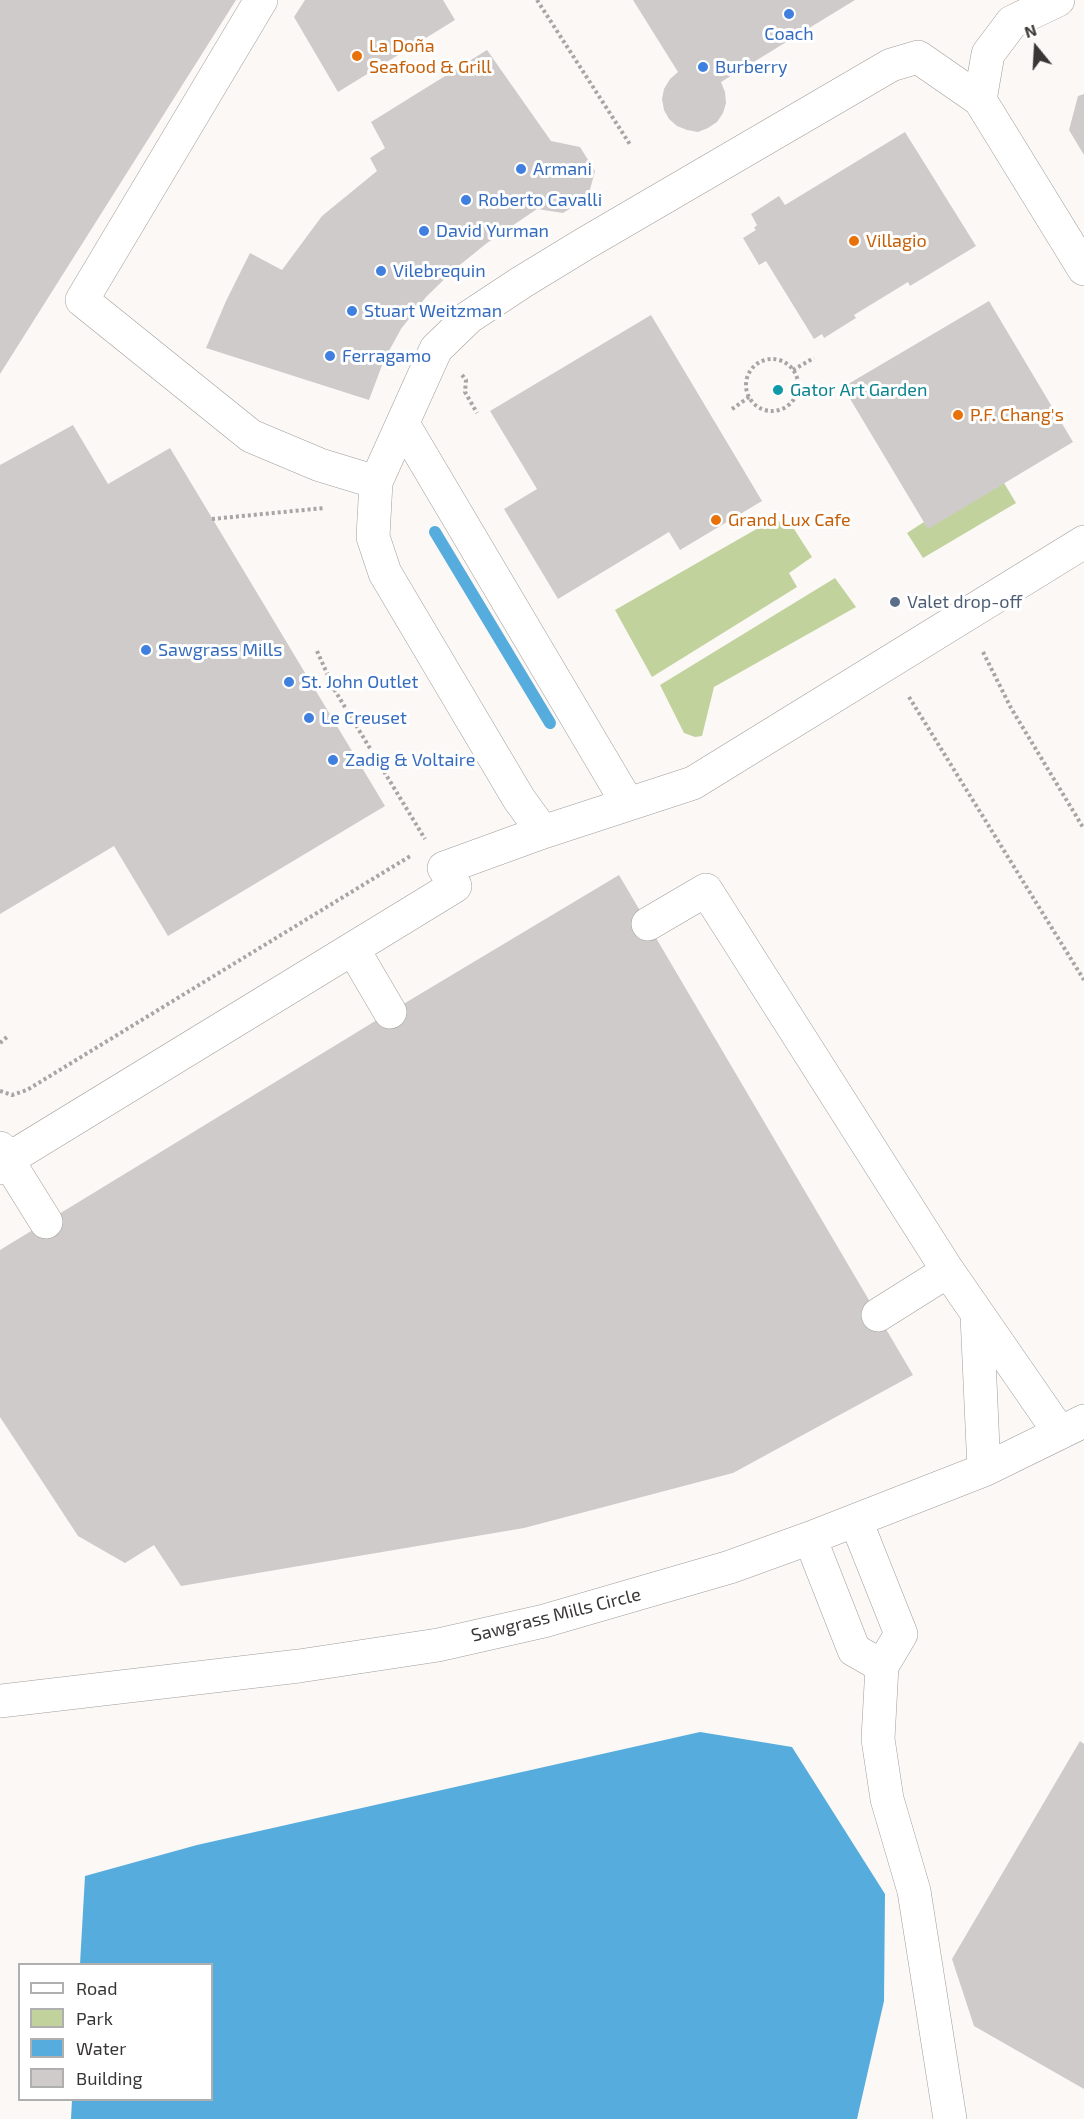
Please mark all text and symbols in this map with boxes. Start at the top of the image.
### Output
marker: Coach [782,7,796,21]
north arrow [1006,18,1066,78]
text: N [1022,20,1039,41]
place label: Coach [764,23,814,45]
place label: La Doña Seafood & Grill [369,35,492,78]
marker: La Doña Seafood & Grill [350,49,364,63]
place label: Burberry [715,56,788,78]
marker: Burberry [696,60,710,74]
place label: Armani [533,158,592,180]
marker: Armani [514,162,528,176]
place label: Roberto Cavalli [478,189,602,211]
marker: Roberto Cavalli [459,193,473,207]
place label: David Yurman [436,220,549,242]
marker: David Yurman [417,224,431,238]
place label: Villagio [866,230,927,252]
marker: Villagio [847,234,861,248]
place label: Vilebrequin [393,260,486,282]
marker: Vilebrequin [374,264,388,278]
place label: Stuart Weitzman [364,300,502,322]
marker: Stuart Weitzman [345,304,359,318]
place label: Ferragamo [342,345,431,367]
marker: Ferragamo [323,349,337,363]
place label: Gator Art Garden [790,379,927,401]
marker: Gator Art Garden [771,383,785,397]
place label: P.F. Chang's [970,404,1064,426]
marker: P.F. Chang's [951,408,965,422]
place label: Grand Lux Cafe [728,509,851,531]
marker: Grand Lux Cafe [709,513,723,527]
place label: Valet drop-off [907,591,1022,613]
marker: Valet drop-off [888,595,902,609]
place label: Sawgrass Mills [158,639,282,661]
marker: Sawgrass Mills [139,643,153,657]
place label: St. John Outlet [301,671,418,693]
marker: St. John Outlet [282,675,296,689]
place label: Le Creuset [321,707,407,729]
marker: Le Creuset [302,711,316,725]
place label: Zadig & Voltaire [345,749,475,771]
marker: Zadig & Voltaire [326,753,340,767]
street label: Sawgrass Mills Circle [469,1583,643,1647]
legend [18,1963,213,2101]
text: Road [76,1977,117,1999]
text: Park [76,2007,113,2029]
text: Water [76,2037,126,2059]
text: Building [76,2067,143,2089]

